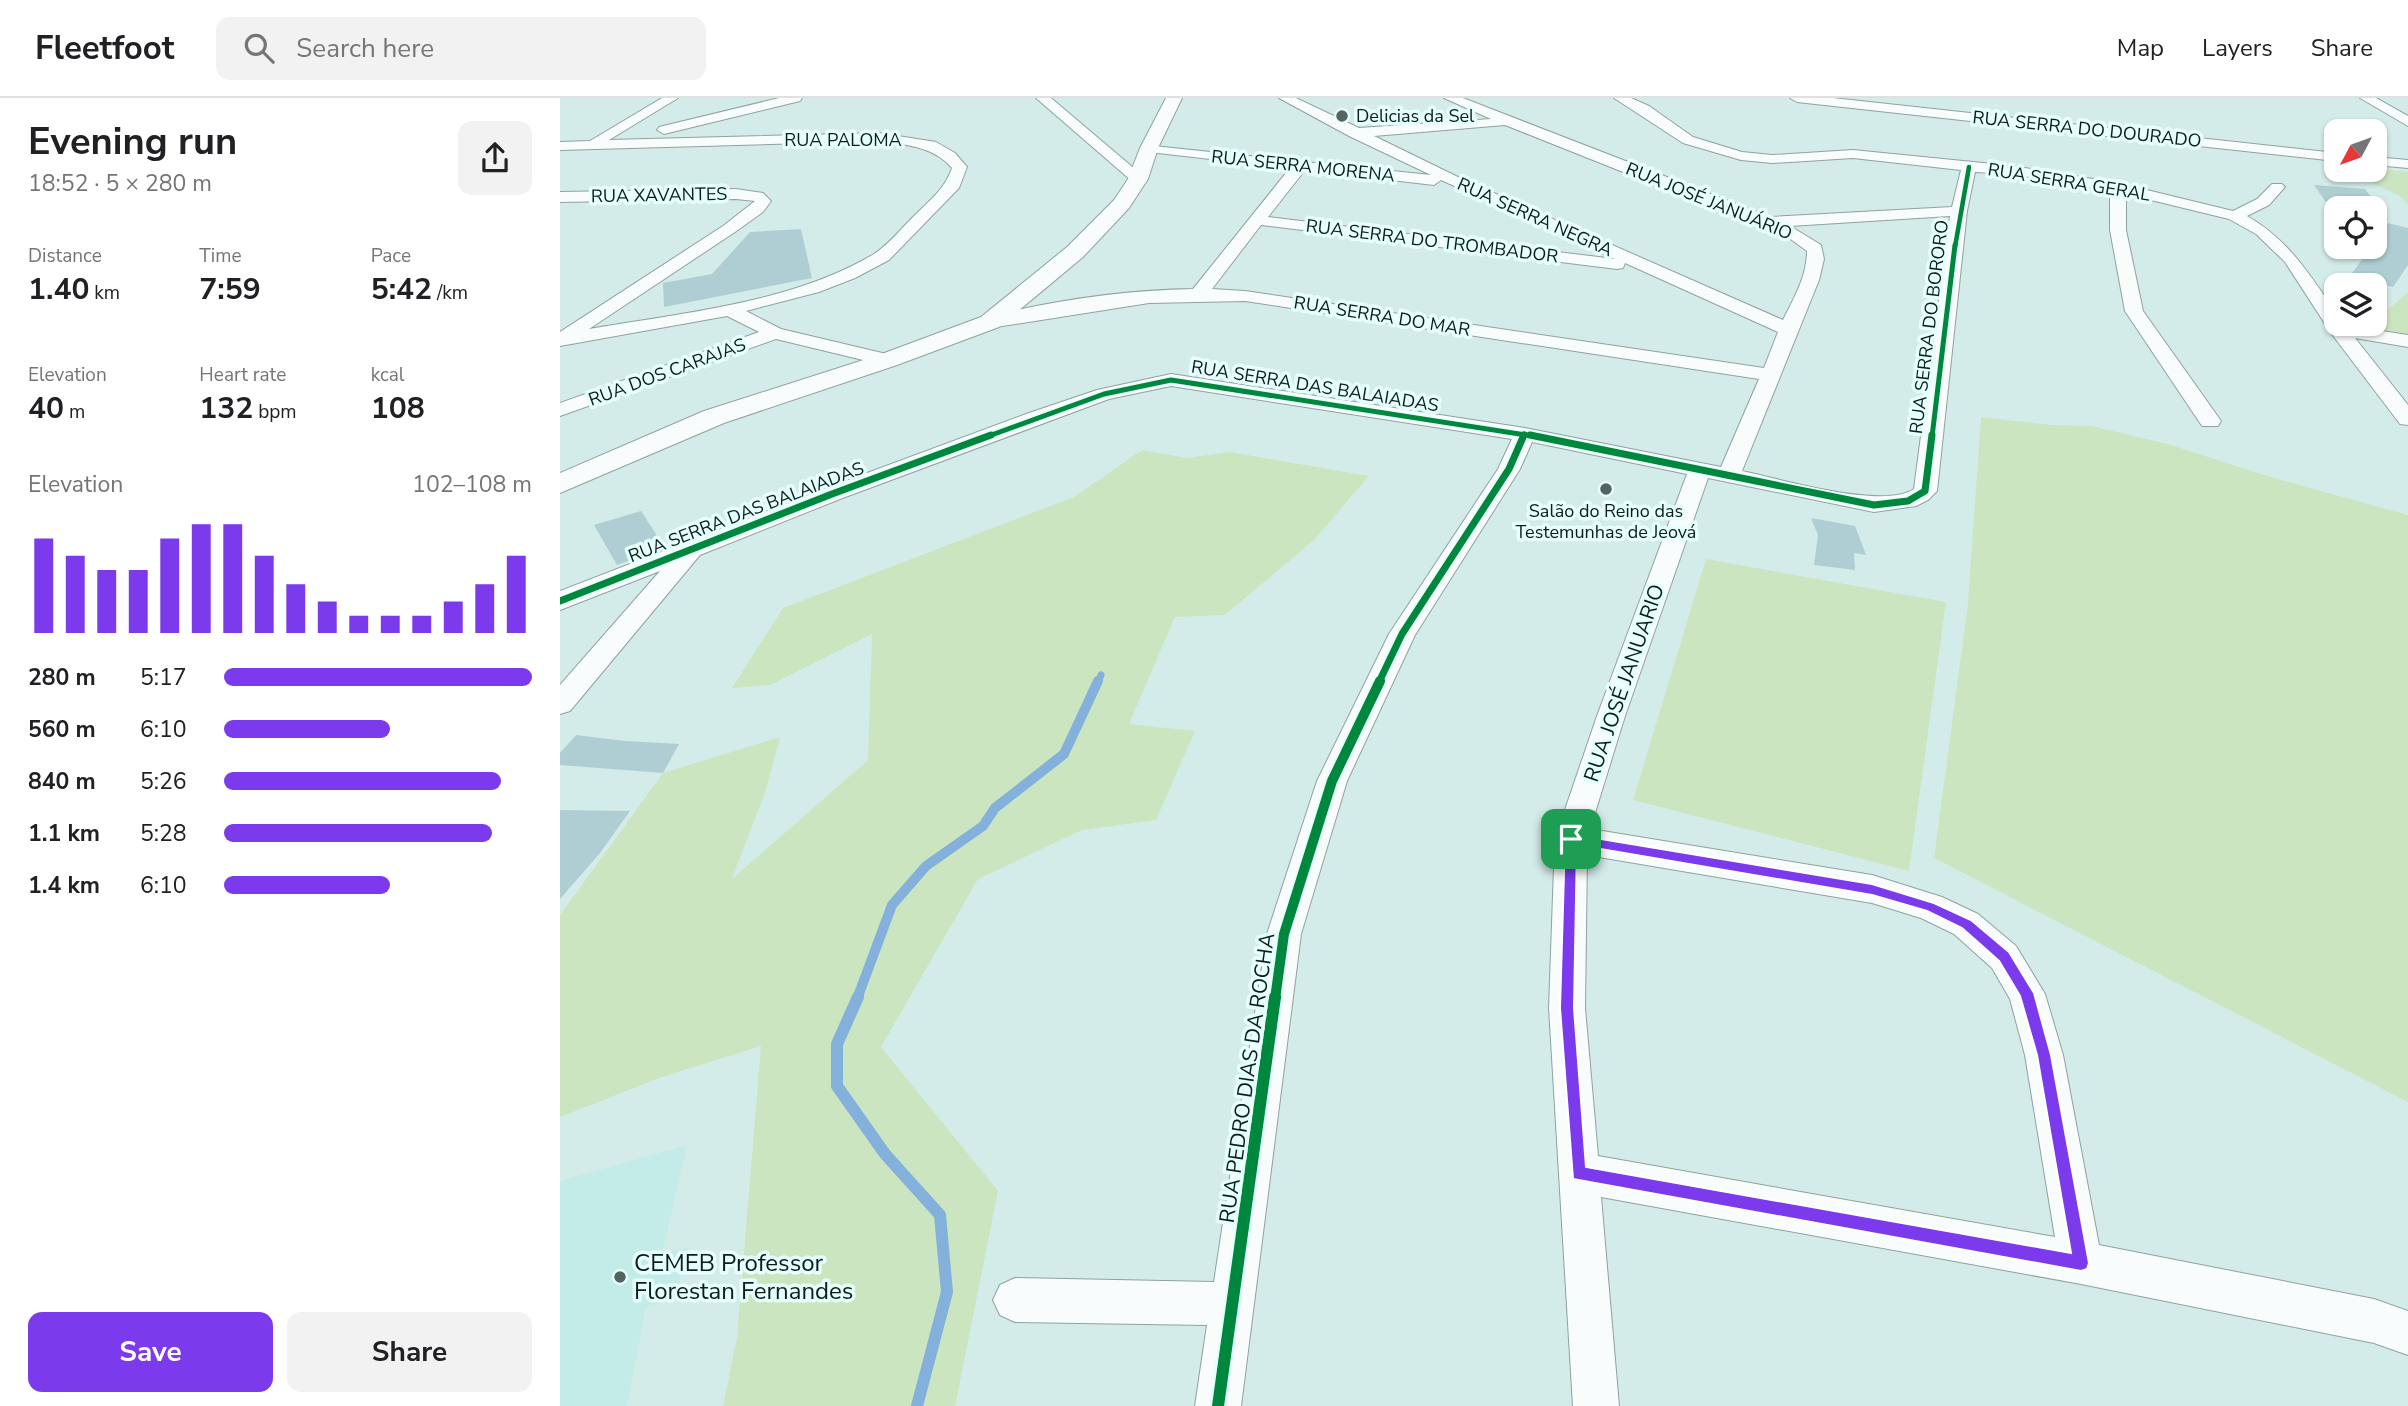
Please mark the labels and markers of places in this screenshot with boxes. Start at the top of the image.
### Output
place label: Delicias da Sel [1356,104,1475,128]
marker: Delicias da Sel [1334,108,1350,124]
marker: Salão do Reino das Testemunhas de Jeová [1598,481,1614,497]
place label: Salão do Reino das Testemunhas de Jeová [1516,499,1696,544]
pin [1541,809,1601,869]
place label: CEMEB Professor Florestan Fernandes [634,1247,853,1307]
marker: CEMEB Professor Florestan Fernandes [612,1269,628,1285]

